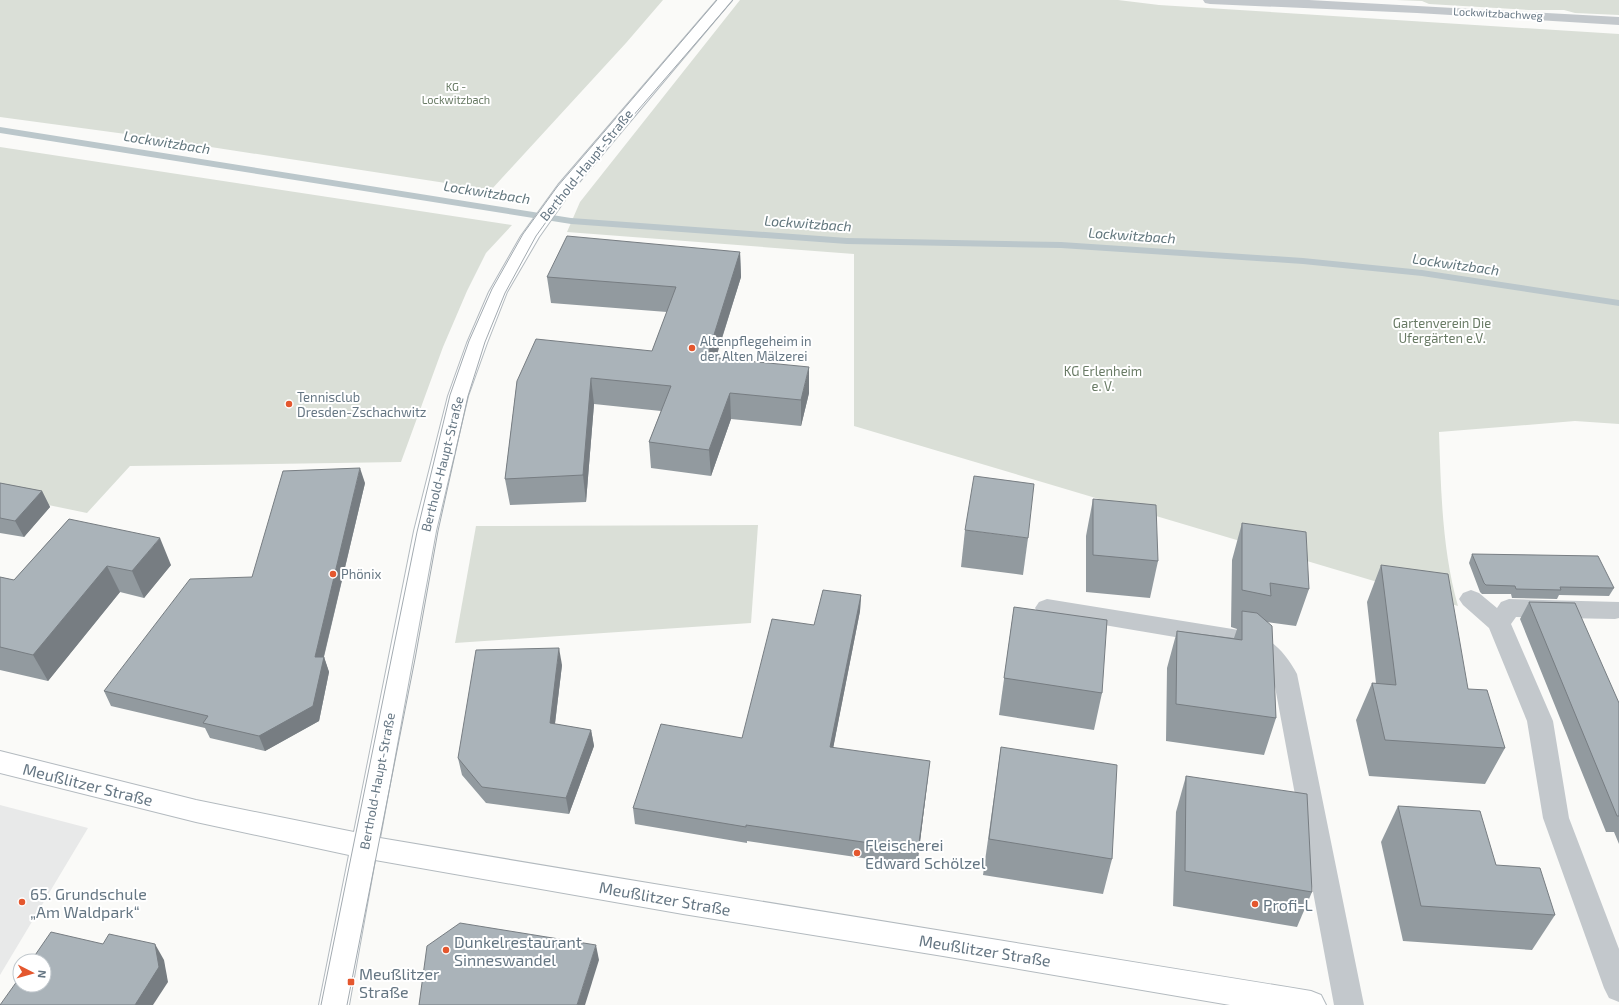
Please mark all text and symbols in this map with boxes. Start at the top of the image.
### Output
street label: Lockwitzbachweg [1453,4,1543,22]
park label: KG - Lockwitzbach [422,80,490,106]
street label: Berthold-Haupt-Straße [536,106,636,224]
water label: Lockwitzbach [122,127,212,157]
water label: Lockwitzbach [442,177,532,207]
water label: Lockwitzbach [764,211,852,235]
water label: Lockwitzbach [1088,223,1176,247]
water label: Lockwitzbach [1411,249,1501,279]
park label: Gartenverein Die Ufergärten e.V. [1393,315,1491,346]
place label: Altenpflegeheim in der Alten Mälzerei [700,333,812,364]
marker: Altenpflegeheim in der Alten Mälzerei [687,343,697,353]
park label: KG Erlenheim e. V. [1064,363,1142,394]
place label: Tennisclub Dresden-Zschachwitz [297,389,426,420]
street label: Berthold-Haupt-Straße [417,395,467,533]
marker: Tennisclub Dresden-Zschachwitz [284,399,294,409]
place label: Phönix [341,566,381,582]
marker: Phönix [328,569,338,579]
street label: Berthold-Haupt-Straße [356,711,398,851]
street label: Meußlitzer Straße [21,759,155,809]
place label: Fleischerei Edward Schölzel [865,835,986,872]
marker: Fleischerei Edward Schölzel [852,848,862,858]
street label: Meußlitzer Straße [598,877,732,919]
place label: 65. Grundschule „Am Waldpark“ [30,884,147,921]
place label: Profi-L [1263,895,1313,914]
marker: 65. Grundschule „Am Waldpark“ [17,897,27,907]
marker: Profi-L [1250,899,1260,909]
street label: Meußlitzer Straße [918,930,1052,970]
place label: Dunkelrestaurant Sinneswandel [454,932,582,969]
marker: Dunkelrestaurant Sinneswandel [441,945,451,955]
north arrow [12,953,52,993]
place label: Meußlitzer Straße [359,964,440,1001]
text: N [36,969,49,979]
marker: Meußlitzer Straße [346,977,356,987]

